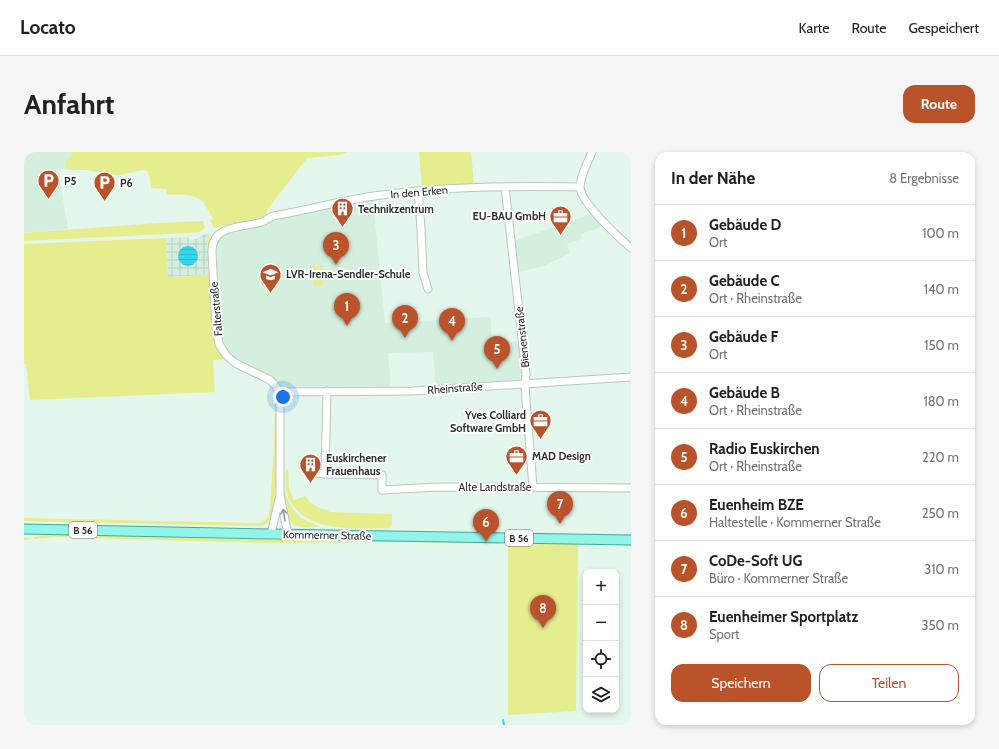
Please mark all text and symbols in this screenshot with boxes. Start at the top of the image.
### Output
text: Locato [20,16,76,39]
text: Karte [799,19,829,37]
text: Route [851,19,887,37]
text: Gespeichert [909,19,979,37]
button: Route [903,85,975,123]
text: Anfahrt [24,87,114,121]
parking icon: P5 [36,168,62,201]
text: In der Nähe [671,168,755,188]
parking icon: P6 [91,170,117,203]
text: 8 Ergebnisse [889,170,959,186]
place label: P5 [64,174,77,188]
place label: P6 [120,176,133,190]
street label: In den Erken [390,183,448,201]
building icon: Technikzentrum [329,196,355,229]
place label: Technikzentrum [358,202,434,216]
office icon: EU-BAU GmbH [548,203,574,236]
place label: EU-BAU GmbH [472,209,546,223]
text: Gebäude D [709,216,781,234]
text: 1 [682,225,686,241]
text: 100 m [922,225,959,241]
pin: 3 [323,232,349,265]
text: Ort [709,234,727,250]
school or university icon: LVR-Irena-Sendler-Schule [258,261,284,294]
place label: LVR-Irena-Sendler-Schule [286,267,411,281]
text: Gebäude C [709,272,780,290]
street label: Falterstraße [207,281,225,337]
text: 2 [681,281,687,297]
text: 140 m [924,281,959,297]
text: Ort · Rheinstraße [709,290,802,306]
pin: 1 [334,293,360,326]
pin: 2 [392,305,418,338]
street label: Bienenstraße [512,305,532,368]
pin: 4 [439,308,465,341]
text: Gebäude F [709,328,778,346]
pin: 5 [484,336,510,369]
text: 3 [680,337,688,353]
text: 150 m [924,337,959,353]
text: Ort [709,346,727,362]
street label: Rheinstraße [427,379,484,397]
text: Gebäude B [709,384,780,402]
your location [273,387,293,407]
text: 4 [680,393,688,409]
text: 180 m [923,393,959,409]
text: Ort · Rheinstraße [709,402,802,418]
place label: Yves Colliard Software GmbH [450,408,526,435]
office icon: Yves Colliard Software GmbH [528,408,554,441]
text: Radio Euskirchen [709,440,820,458]
office icon: MAD Design [504,443,530,476]
place label: MAD Design [532,449,591,463]
text: 5 [681,449,687,465]
text: 220 m [922,449,959,465]
building icon: Euskirchener Frauenhaus [297,451,323,484]
place label: Euskirchener Frauenhaus [326,451,387,478]
text: Ort · Rheinstraße [709,458,802,474]
street label: Alte Landstraße [459,480,532,494]
pin: 7 [547,491,573,524]
text: Euenheim BZE [709,496,804,514]
text: 6 [680,505,688,521]
text: 250 m [922,505,959,521]
one-way arrow [280,509,288,522]
pin: 6 [473,509,499,542]
text: Haltestelle · Kommerner Straße [709,514,881,530]
road number: B 56 [69,522,97,538]
street label: Kommerner Straße [283,527,372,543]
road number: B 56 [505,530,533,546]
text: CoDe-Soft UG [709,552,802,570]
text: 7 [681,561,687,577]
text: 310 m [924,561,959,577]
map controls [583,569,619,713]
button: + [583,569,619,605]
text: Büro · Kommerner Straße [709,570,848,586]
pin: 8 [530,595,556,628]
button: − [583,605,619,641]
text: Euenheimer Sportplatz [709,608,858,626]
text: 8 [680,617,688,633]
text: 350 m [922,617,959,633]
text: Sport [709,626,739,642]
button: locate [583,641,619,677]
button: Speichern [671,664,811,702]
button: Teilen [819,664,959,702]
button: layers [583,677,619,713]

